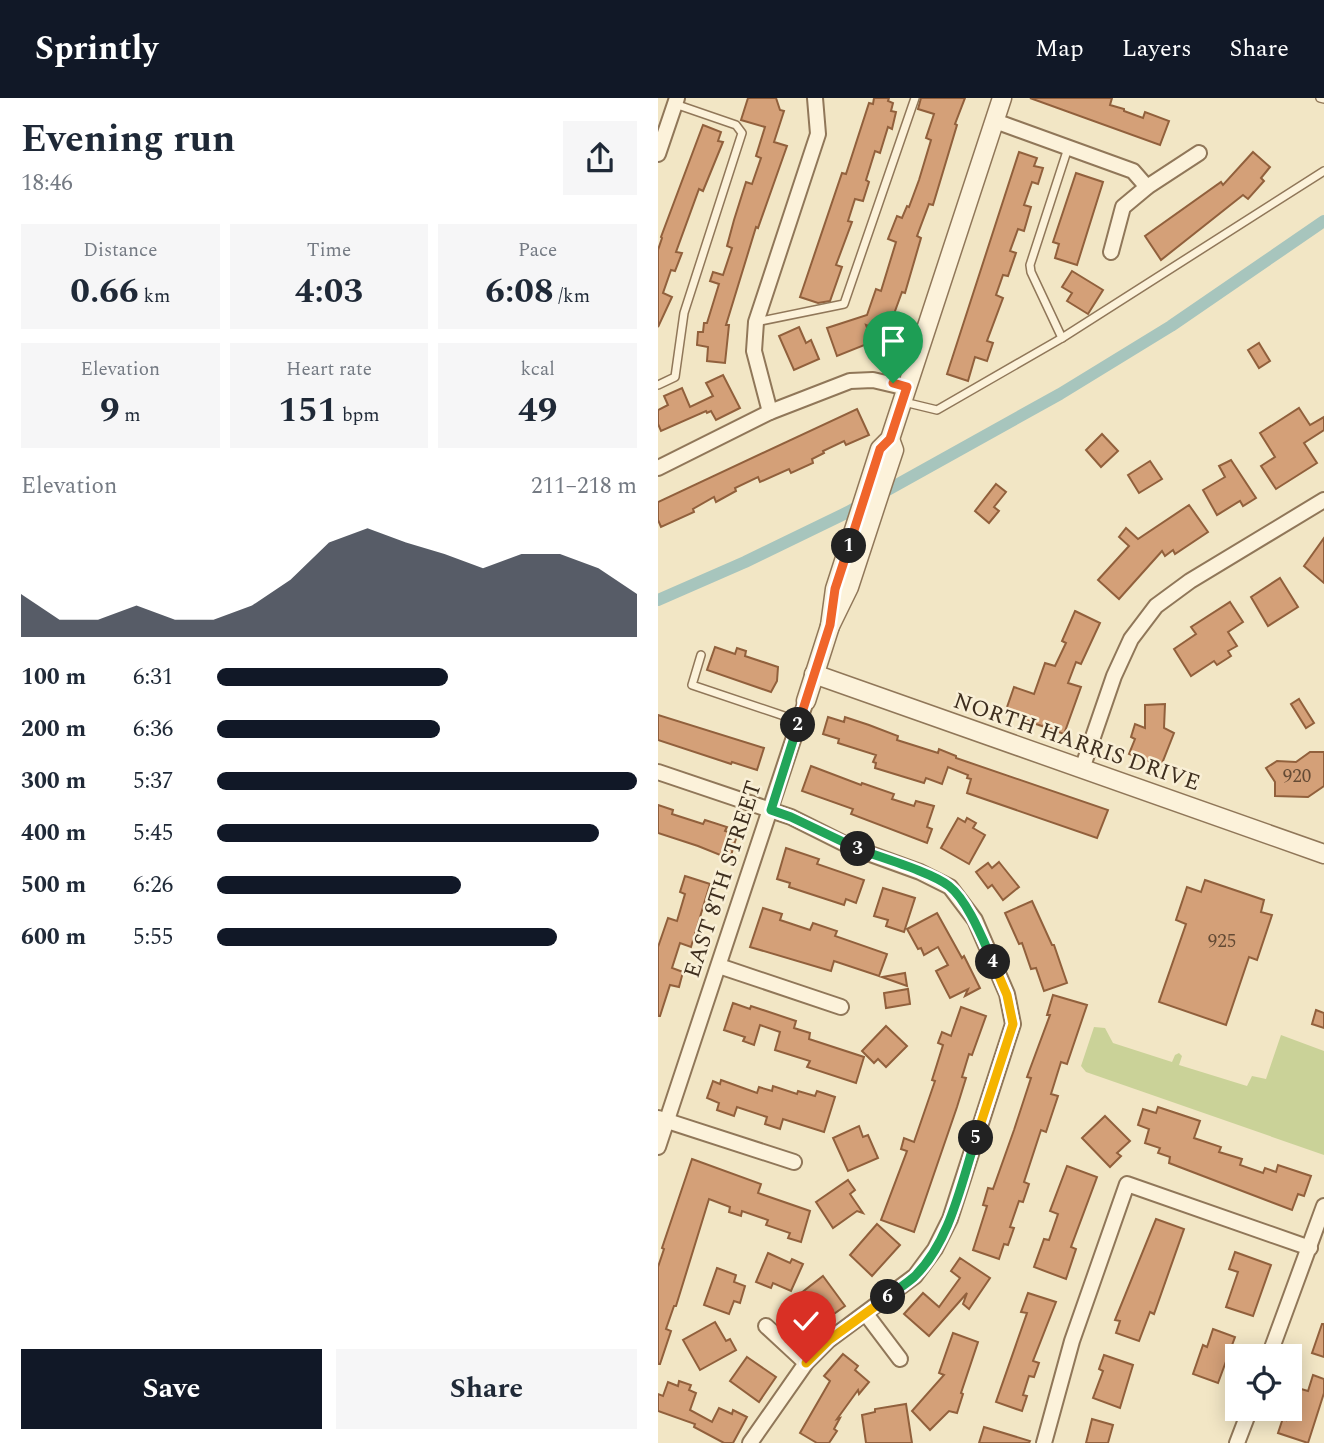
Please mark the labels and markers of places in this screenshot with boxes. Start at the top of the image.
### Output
pin [863,311,923,383]
pin: 1 [832,528,866,564]
pin: 2 [780,708,816,742]
pin: 3 [840,832,876,866]
pin: 4 [976,944,1010,980]
pin: 5 [958,1121,994,1156]
pin: 6 [870,1280,905,1314]
pin [776,1291,836,1363]

